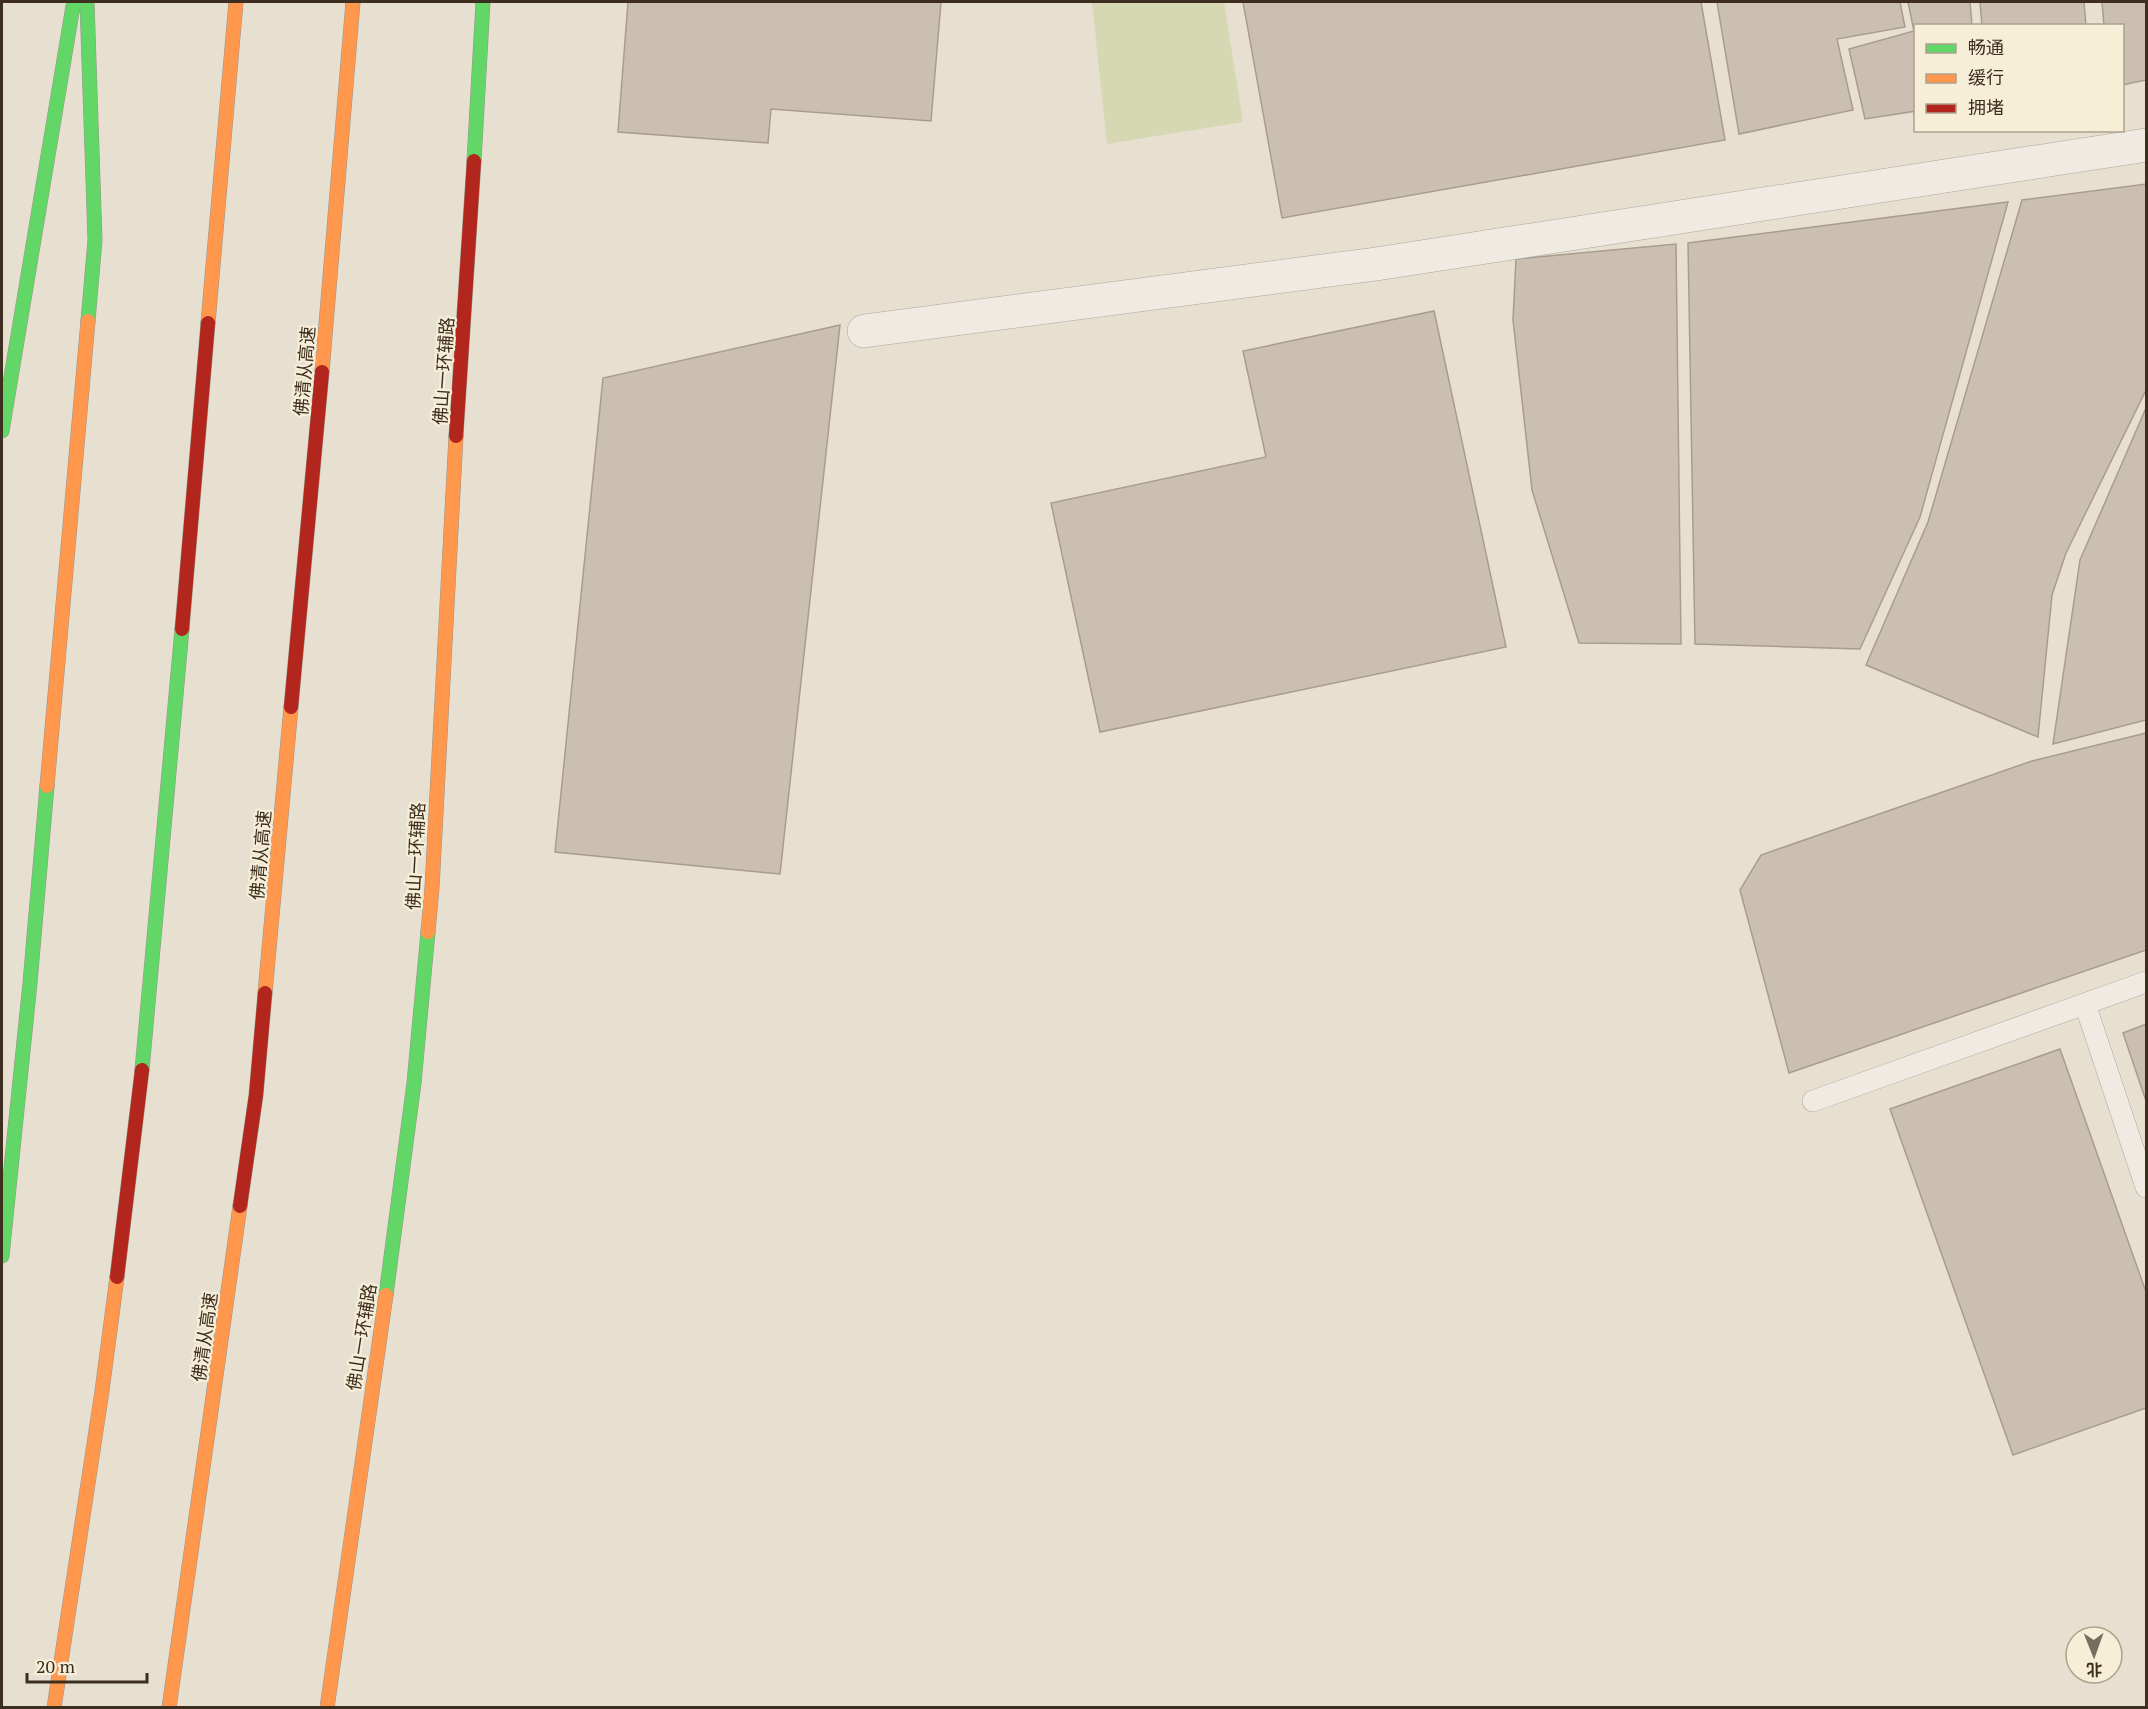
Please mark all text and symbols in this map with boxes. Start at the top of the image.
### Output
legend [1914,24,2124,132]
text: 畅通 [1968,35,2004,59]
text: 缓行 [1968,65,2004,89]
text: 拥堵 [1968,95,2004,119]
street label: 佛山一环辅路 [427,316,459,426]
street label: 佛清从高速 [288,325,320,417]
street label: 佛山一环辅路 [400,801,430,911]
street label: 佛清从高速 [244,809,276,901]
street label: 佛山一环辅路 [341,1282,381,1392]
street label: 佛清从高速 [186,1291,222,1383]
north arrow [2064,1625,2124,1685]
scale bar [27,1646,147,1684]
text: 20 m [36,1654,76,1678]
text: 北 [2086,1659,2102,1681]

